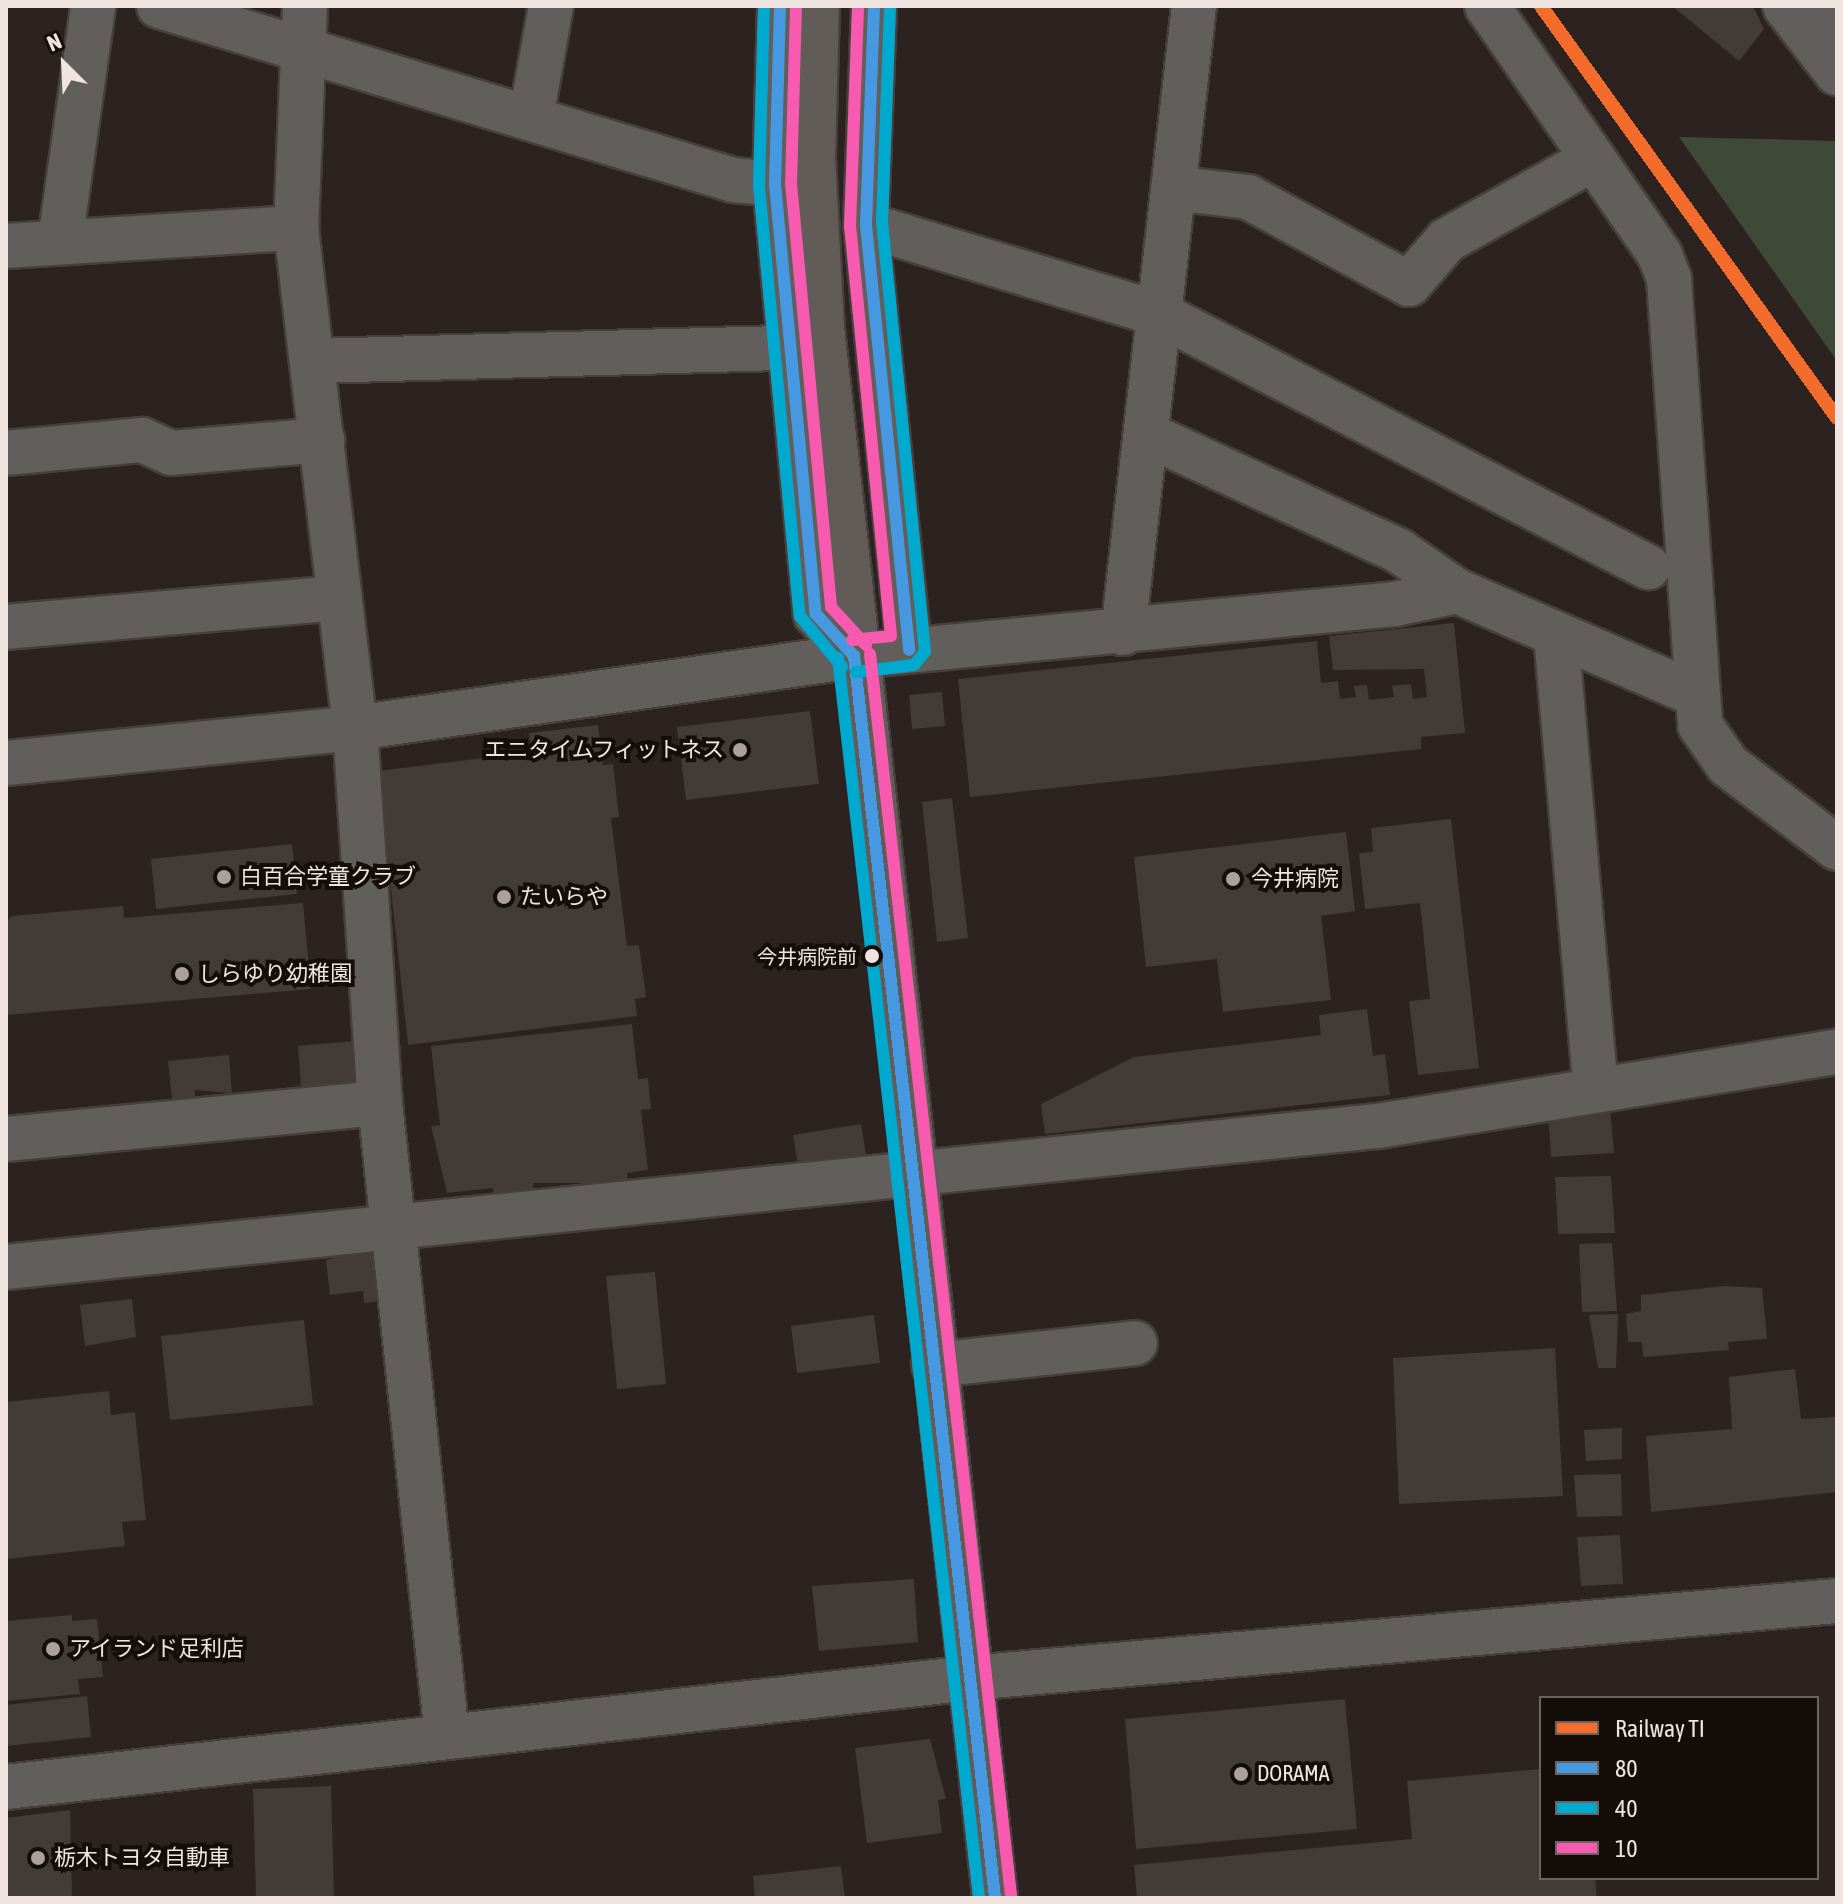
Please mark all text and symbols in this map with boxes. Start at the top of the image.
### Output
north arrow [24,24,104,104]
text: N [43,28,65,57]
place label: エニタイムフィットネス [482,737,724,763]
marker: エニタイムフィットネス [731,741,749,759]
place label: 白百合学童クラブ [240,864,416,890]
place label: 今井病院 [1251,866,1339,892]
marker: 白百合学童クラブ [215,868,233,886]
marker: 今井病院 [1222,868,1244,890]
place label: たいらや [520,884,608,910]
marker: たいらや [495,888,513,906]
place label: 今井病院前 [757,944,857,968]
marker: 今井病院前 [864,948,880,964]
place label: しらゆり幼稚園 [198,961,352,987]
marker: しらゆり幼稚園 [173,965,191,983]
place label: アイランド足利店 [69,1636,245,1662]
marker: アイランド足利店 [44,1640,62,1658]
legend [1539,1696,1819,1880]
text: Railway TI [1615,1715,1705,1742]
text: 80 [1615,1755,1638,1782]
place label: DORAMA [1257,1761,1329,1787]
marker: DORAMA [1232,1765,1250,1783]
text: 40 [1615,1795,1638,1822]
text: 10 [1615,1835,1638,1862]
place label: 栃木トヨタ自動車 [54,1845,230,1871]
marker: 栃木トヨタ自動車 [29,1849,47,1867]

